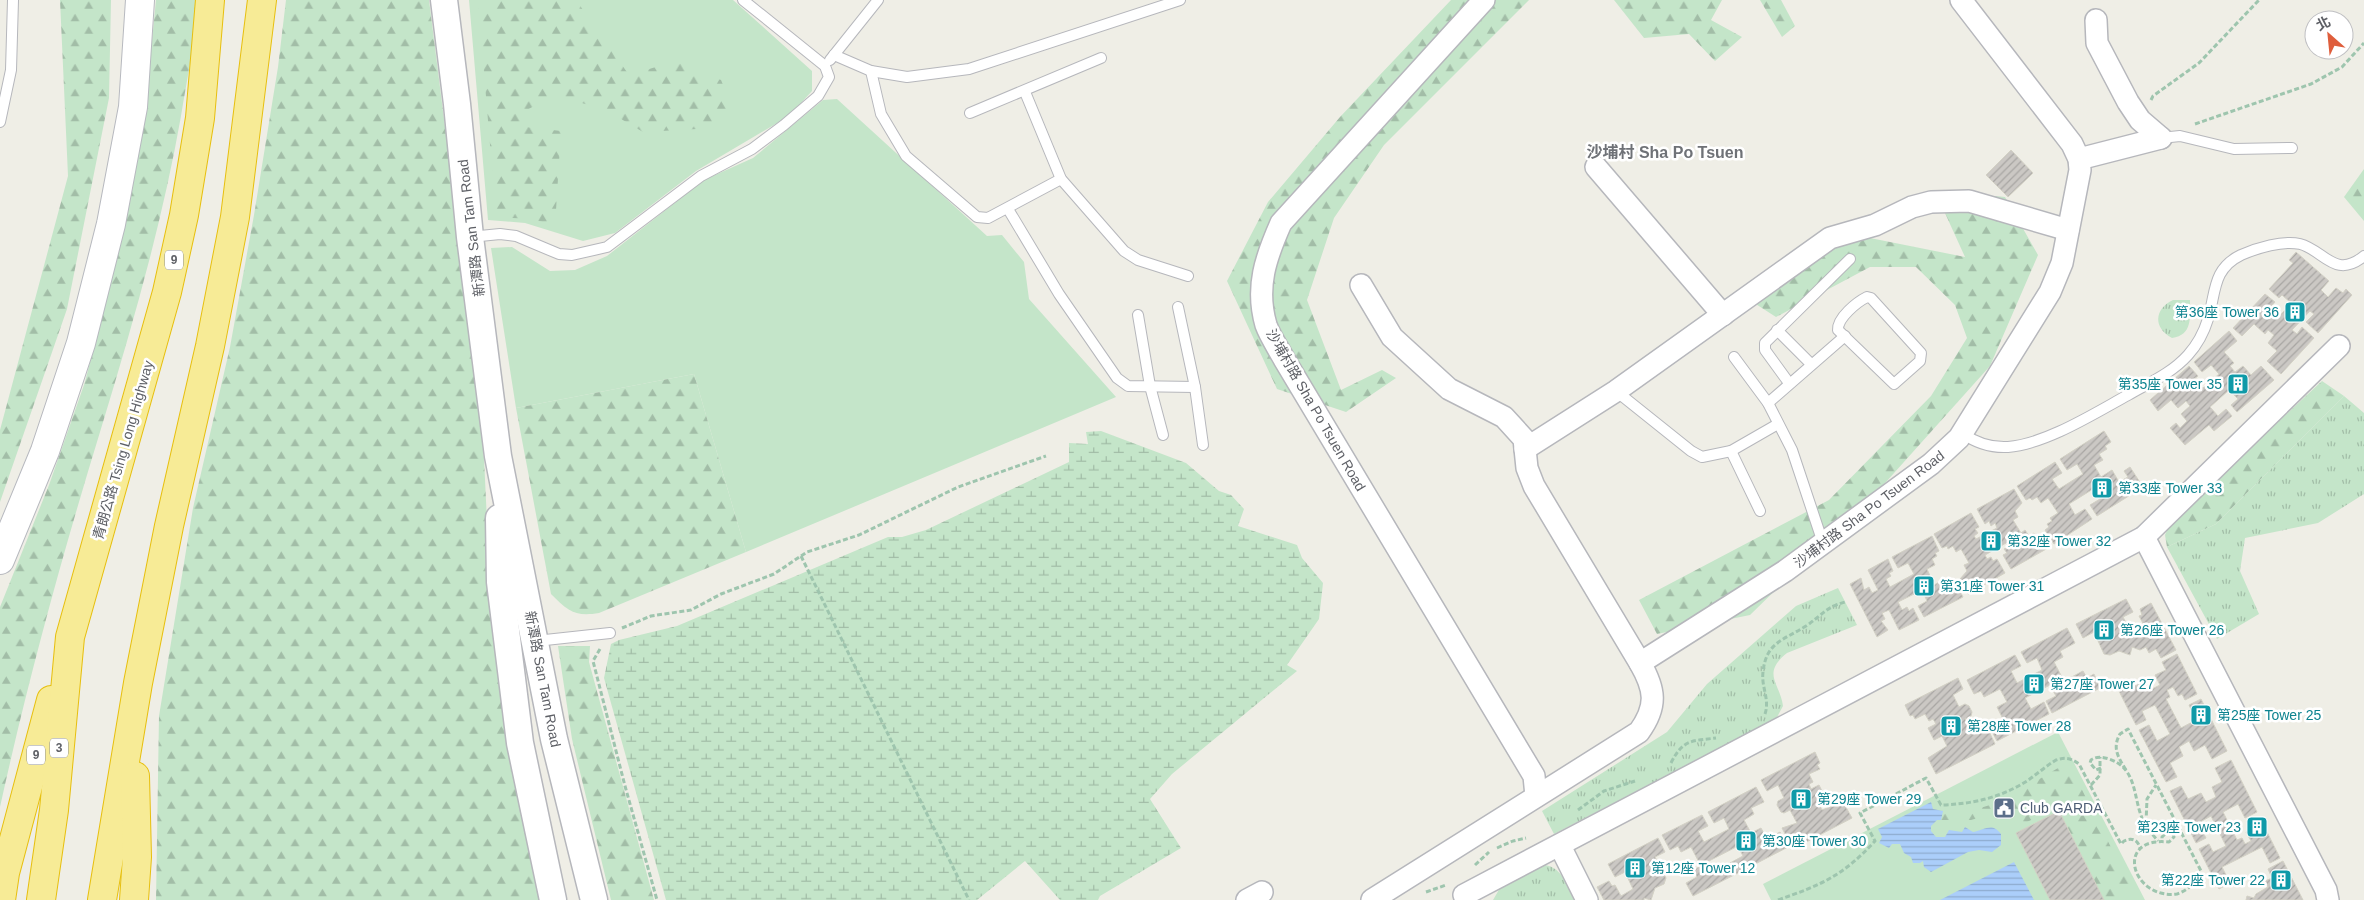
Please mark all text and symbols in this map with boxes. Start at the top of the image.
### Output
north arrow [2304,10,2354,60]
text: 北 [2313,13,2333,34]
district label: 沙埔村 Sha Po Tsuen [1586,143,1744,161]
street label: 新潭路 San Tam Road [455,158,487,298]
road number: 9 [165,250,183,270]
building icon: 第36座 Tower 36 [2283,300,2307,324]
place label: 第36座 Tower 36 [2175,304,2279,320]
street label: 沙埔村路 Sha Po Tsuen Road [1263,326,1369,494]
street label: 青朗公路 Tsing Long Highway [90,359,156,541]
building icon: 第35座 Tower 35 [2226,372,2250,396]
place label: 第35座 Tower 35 [2118,376,2222,392]
street label: 沙埔村路 Sha Po Tsuen Road [1791,447,1947,571]
building icon: 第33座 Tower 33 [2090,476,2114,500]
place label: 第33座 Tower 33 [2118,480,2222,496]
building icon: 第32座 Tower 32 [1979,529,2003,553]
place label: 第32座 Tower 32 [2007,533,2111,549]
building icon: 第31座 Tower 31 [1912,574,1936,598]
place label: 第31座 Tower 31 [1940,578,2044,594]
street label: 新潭路 San Tam Road [522,610,564,748]
building icon: 第26座 Tower 26 [2092,618,2116,642]
place label: 第26座 Tower 26 [2120,622,2224,638]
building icon: 第27座 Tower 27 [2022,672,2046,696]
place label: 第27座 Tower 27 [2050,676,2154,692]
building icon: 第25座 Tower 25 [2189,703,2213,727]
place label: 第25座 Tower 25 [2217,707,2321,723]
building icon: 第28座 Tower 28 [1939,714,1963,738]
place label: 第28座 Tower 28 [1967,718,2071,734]
road number: 3 [50,738,68,758]
road number: 9 [27,746,45,764]
building icon: 第29座 Tower 29 [1789,787,1813,811]
place label: 第29座 Tower 29 [1817,791,1921,807]
public building icon: Club GARDA [1992,796,2016,820]
place label: Club GARDA [2020,800,2103,816]
building icon: 第23座 Tower 23 [2245,815,2269,839]
place label: 第23座 Tower 23 [2137,819,2241,835]
building icon: 第30座 Tower 30 [1734,829,1758,853]
place label: 第30座 Tower 30 [1762,833,1866,849]
building icon: 第12座 Tower 12 [1623,856,1647,880]
place label: 第12座 Tower 12 [1651,860,1755,876]
building icon: 第22座 Tower 22 [2269,868,2293,892]
place label: 第22座 Tower 22 [2161,872,2265,888]

